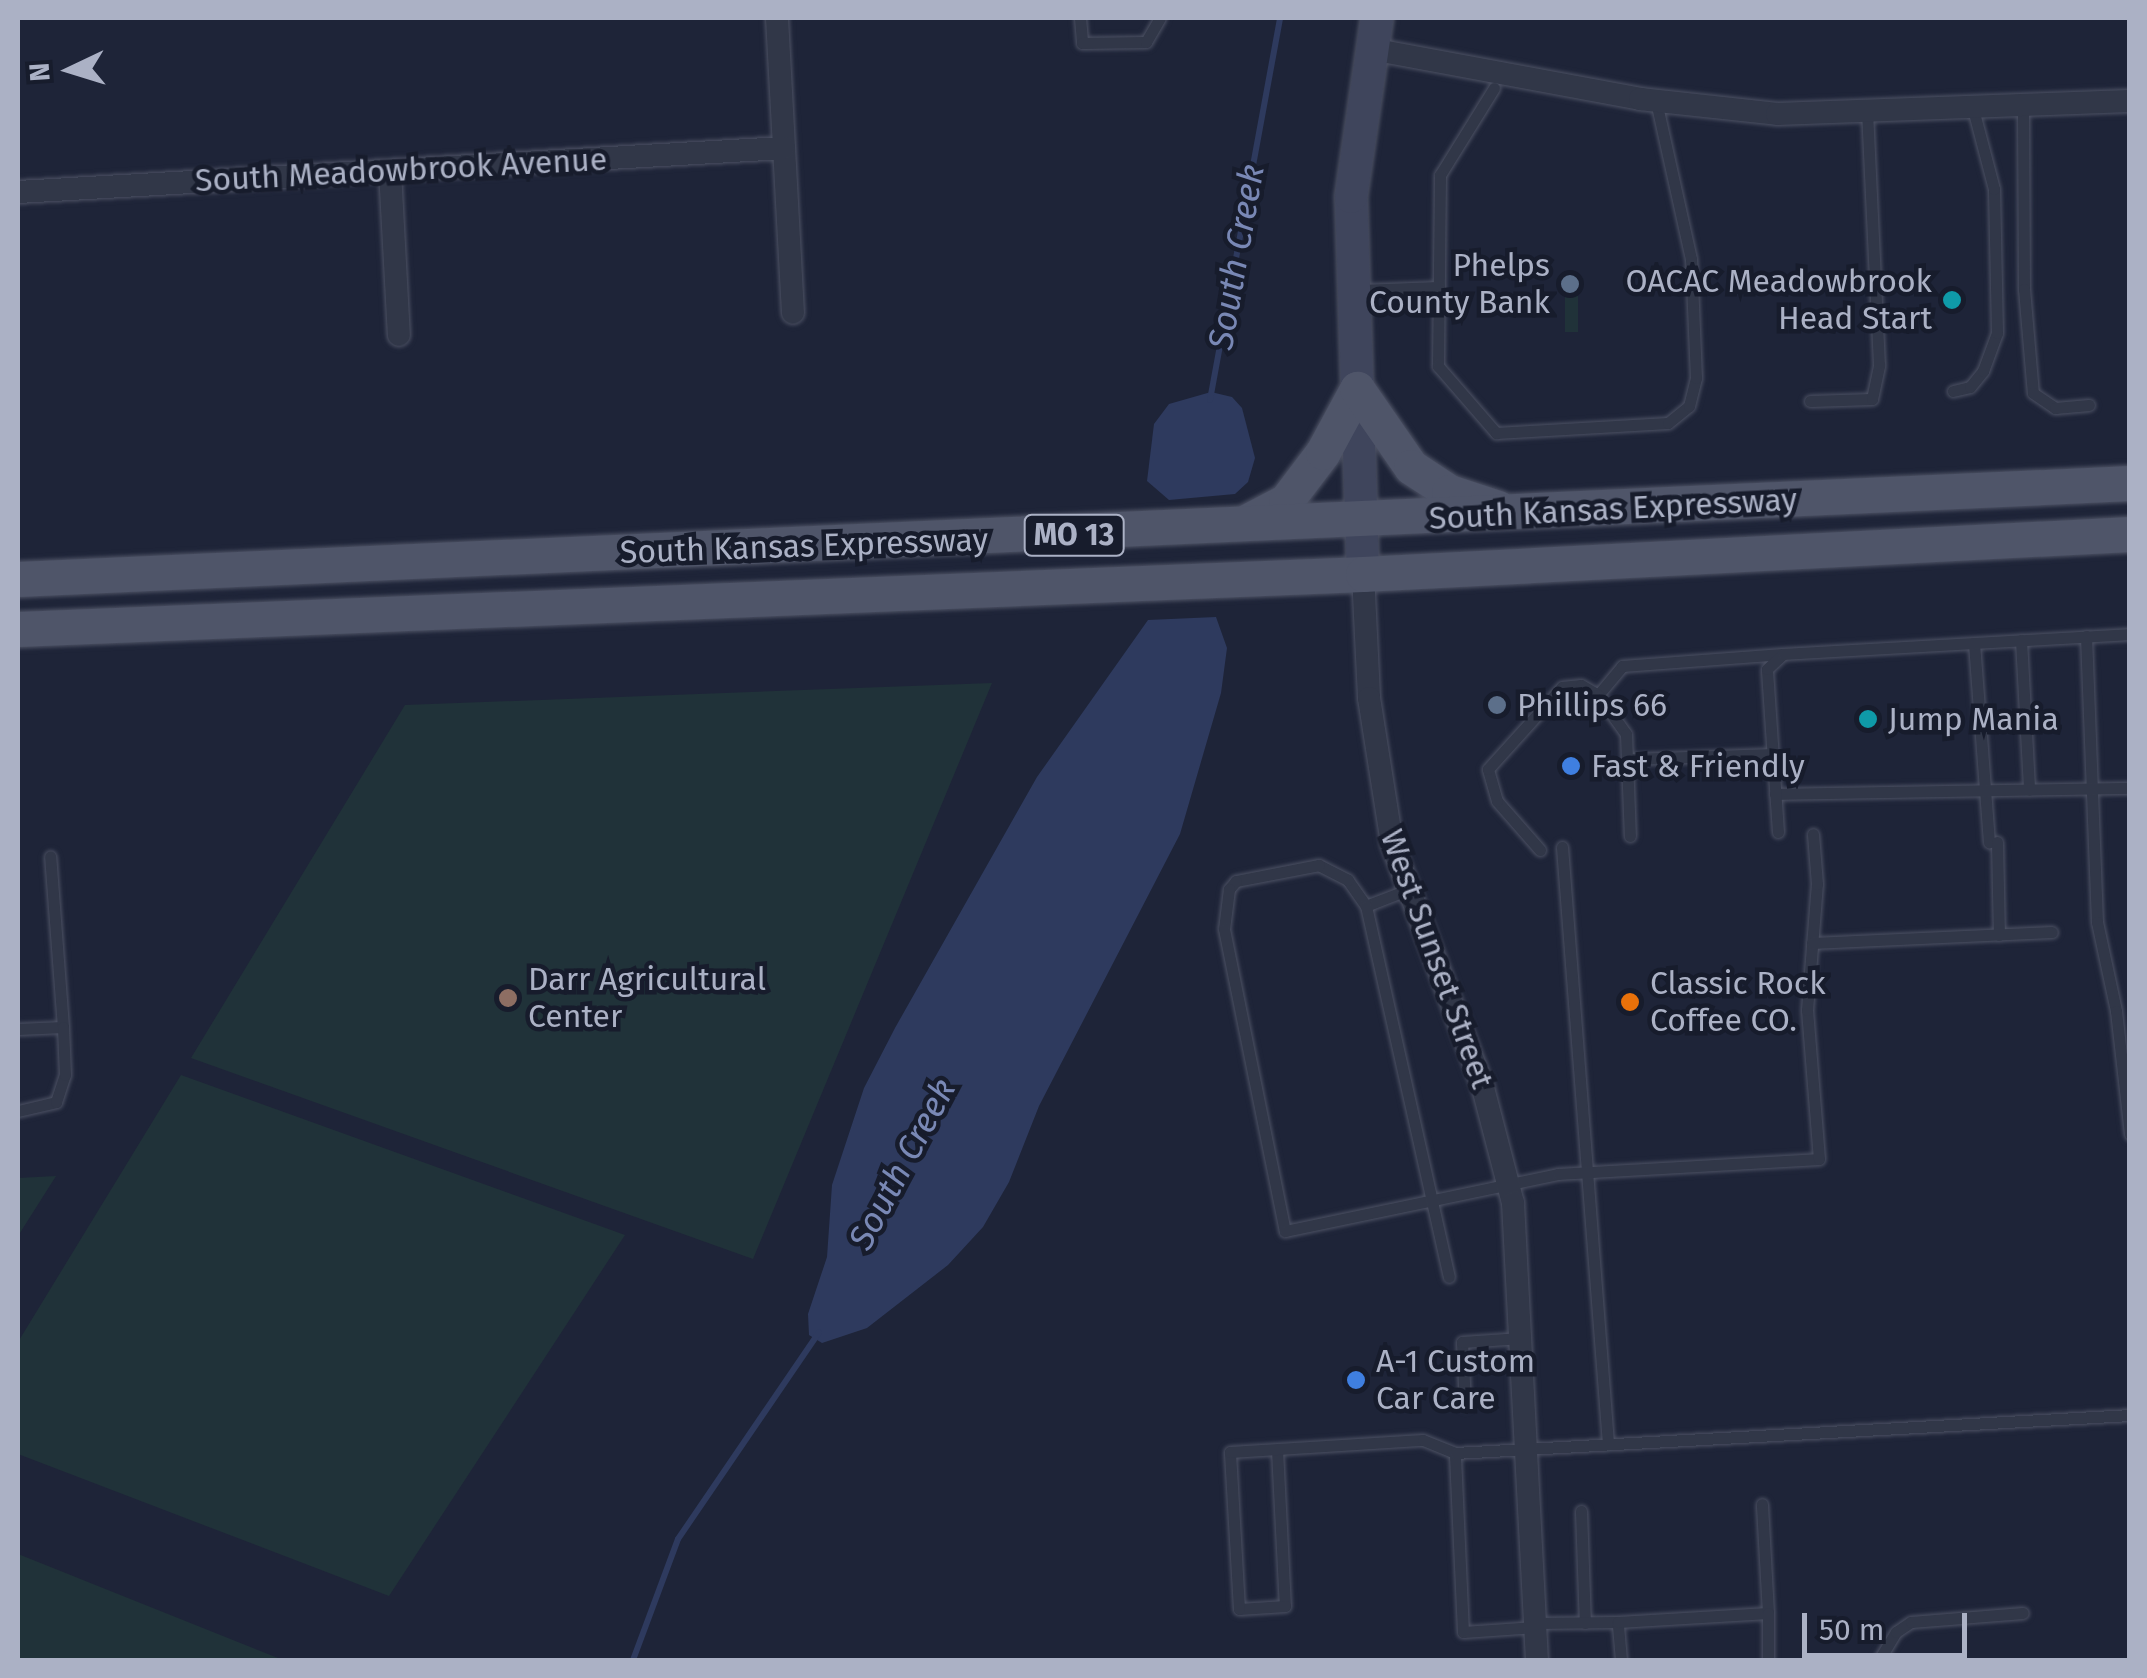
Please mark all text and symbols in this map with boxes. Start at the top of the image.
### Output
north arrow [20,20,120,120]
text: N [22,62,57,83]
street label: South Meadowbrook Avenue [194,140,608,200]
water label: South Creek [1199,161,1273,353]
place label: Phelps County Bank [1369,247,1550,322]
place label: OACAC Meadowbrook Head Start [1625,263,1932,338]
marker: Phelps County Bank [1559,273,1581,295]
marker: OACAC Meadowbrook Head Start [1941,289,1963,311]
street label: South Kansas Expressway [1428,480,1798,538]
road number: MO 13 [1022,510,1126,560]
street label: South Kansas Expressway [619,520,989,572]
place label: Phillips 66 [1517,686,1667,724]
marker: Phillips 66 [1486,694,1508,716]
place label: Jump Mania [1888,700,2059,738]
marker: Jump Mania [1857,708,1879,730]
place label: Fast & Friendly [1591,747,1805,785]
marker: Fast & Friendly [1560,755,1582,777]
street label: West Sunset Street [1372,824,1502,1094]
place label: Darr Agricultural Center [528,961,766,1036]
place label: Classic Rock Coffee CO. [1650,965,1826,1040]
marker: Darr Agricultural Center [497,987,519,1009]
marker: Classic Rock Coffee CO. [1619,991,1641,1013]
water label: South Creek [839,1071,965,1257]
place label: A-1 Custom Car Care [1376,1343,1535,1418]
marker: A-1 Custom Car Care [1345,1369,1367,1391]
scale bar [1807,1593,1972,1655]
text: 50 m [1819,1612,1884,1648]

